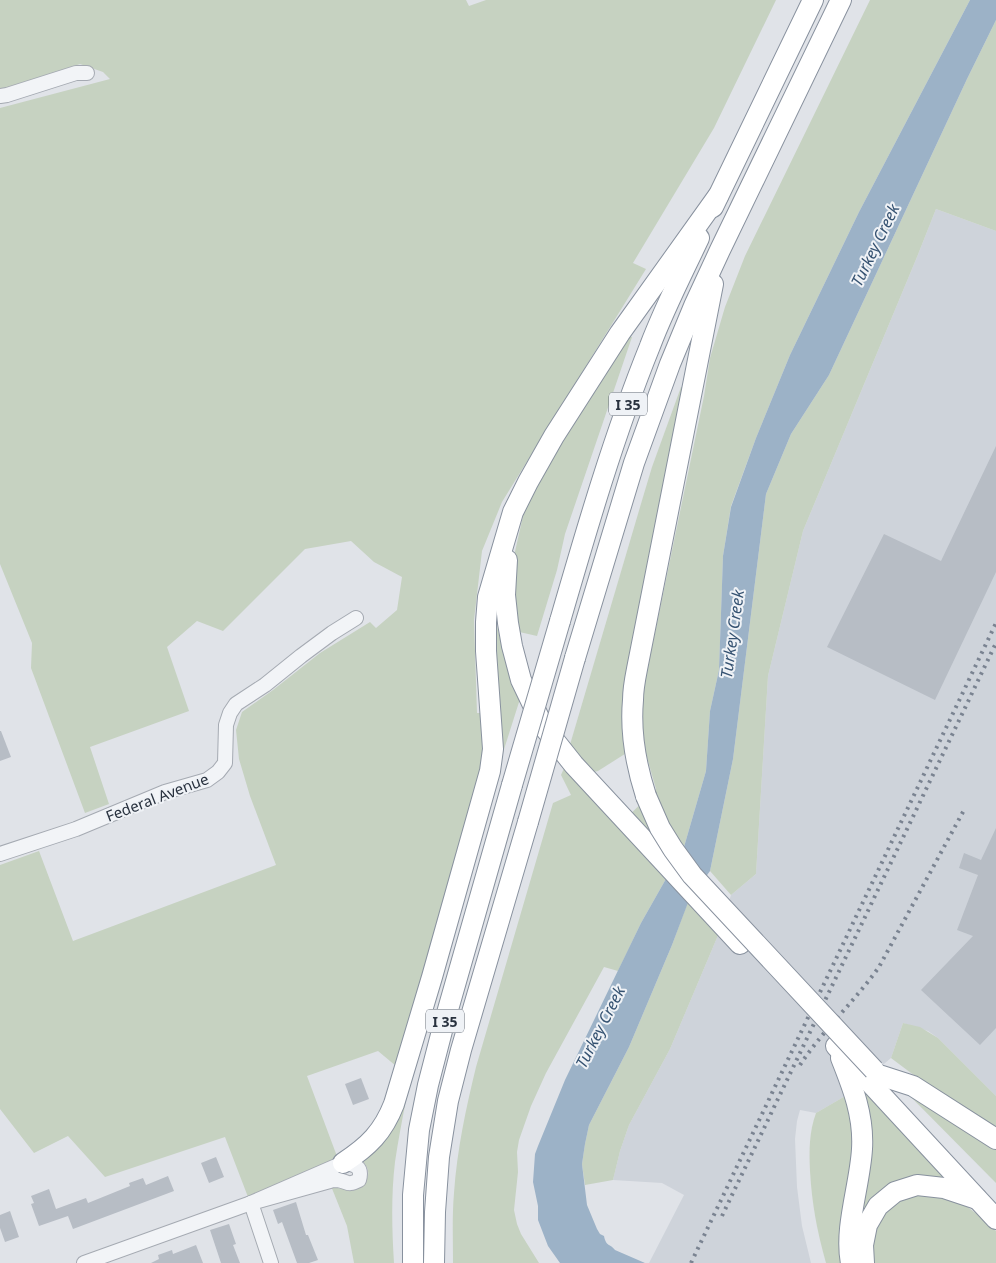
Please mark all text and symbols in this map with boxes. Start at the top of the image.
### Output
water label: Turkey Creek [846,199,905,290]
road number: I 35 [609,392,647,416]
water label: Turkey Creek [715,587,749,680]
street label: Federal Avenue [103,768,211,826]
water label: Turkey Creek [570,981,631,1072]
road number: I 35 [426,1009,464,1032]

